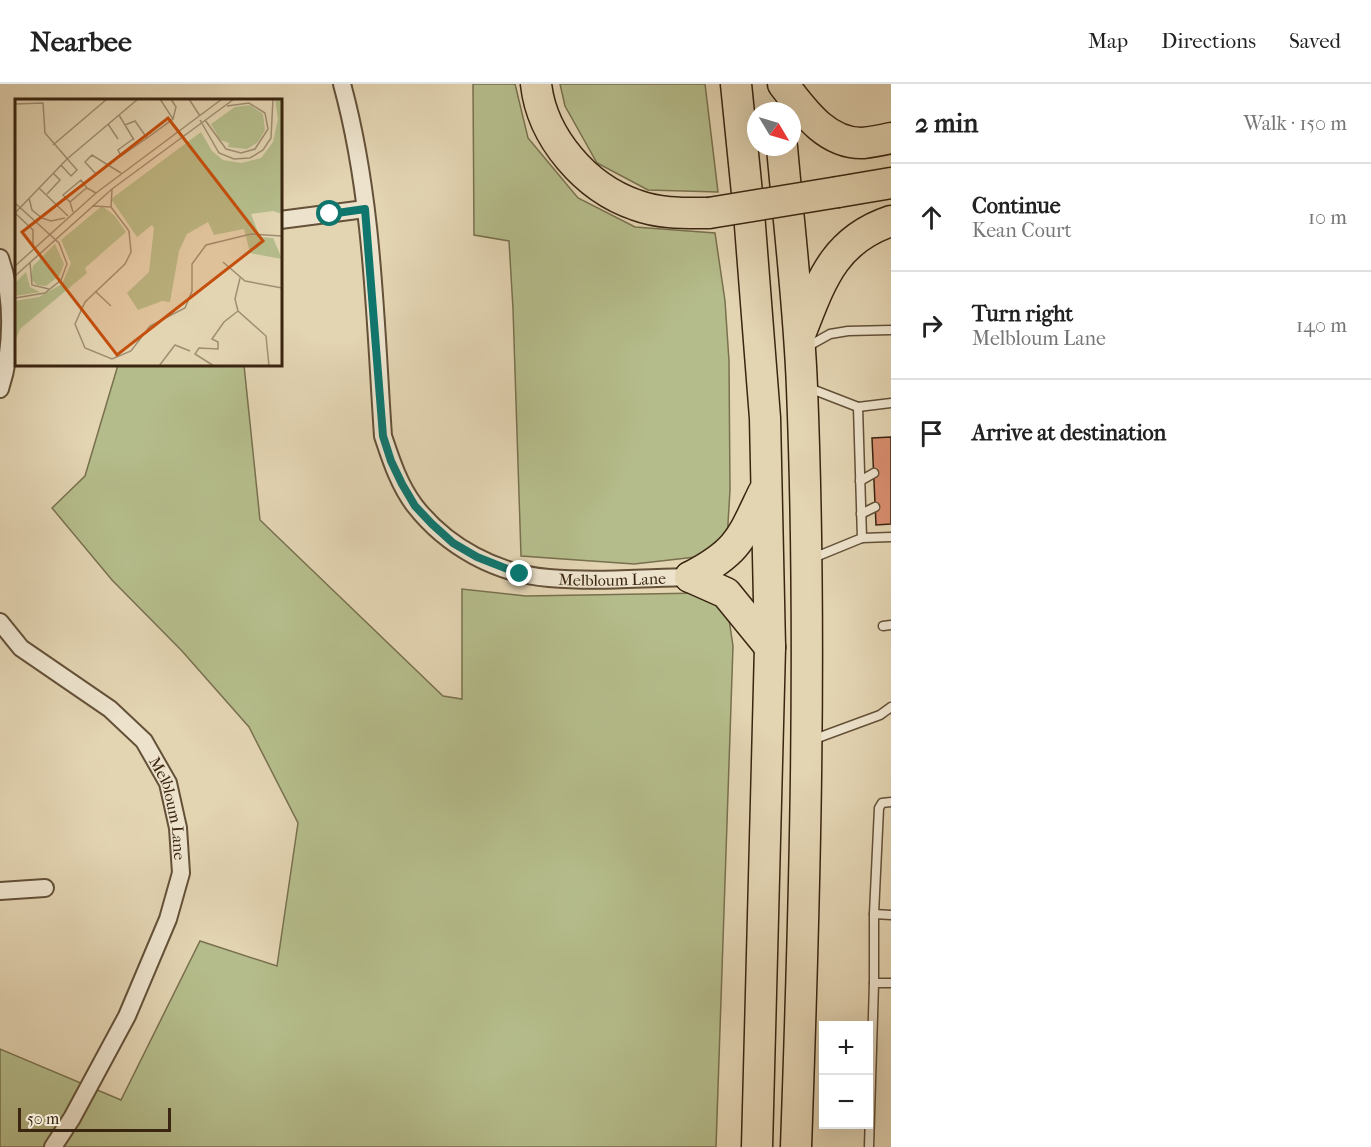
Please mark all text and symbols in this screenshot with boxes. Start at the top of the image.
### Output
text: Nearbee [30,25,132,58]
text: Map [1088,29,1128,53]
text: Directions [1161,29,1256,53]
text: Saved [1289,29,1341,53]
inset map [15,99,282,366]
north arrow [747,102,801,156]
text: 2 min [915,108,978,139]
text: Walk · 150 m [1243,112,1347,135]
text: Continue [972,193,1061,219]
route start [316,200,342,226]
icon: ahead [915,201,948,234]
text: 10 m [1308,206,1347,229]
text: Kean Court [972,219,1072,242]
text: Turn right [972,301,1073,327]
icon: right [915,309,948,342]
text: 140 m [1296,314,1347,337]
text: Melbloum Lane [972,327,1106,350]
icon: arrive [915,417,948,450]
text: Arrive at destination [972,420,1166,446]
route end [506,560,532,586]
street label: Melbloum Lane [558,569,666,590]
street label: Melbloum Lane [145,753,189,861]
map controls [819,1021,873,1129]
button: + [819,1021,873,1075]
button: − [819,1075,873,1129]
scale bar [18,1105,171,1132]
text: 50 m [27,1109,59,1128]

